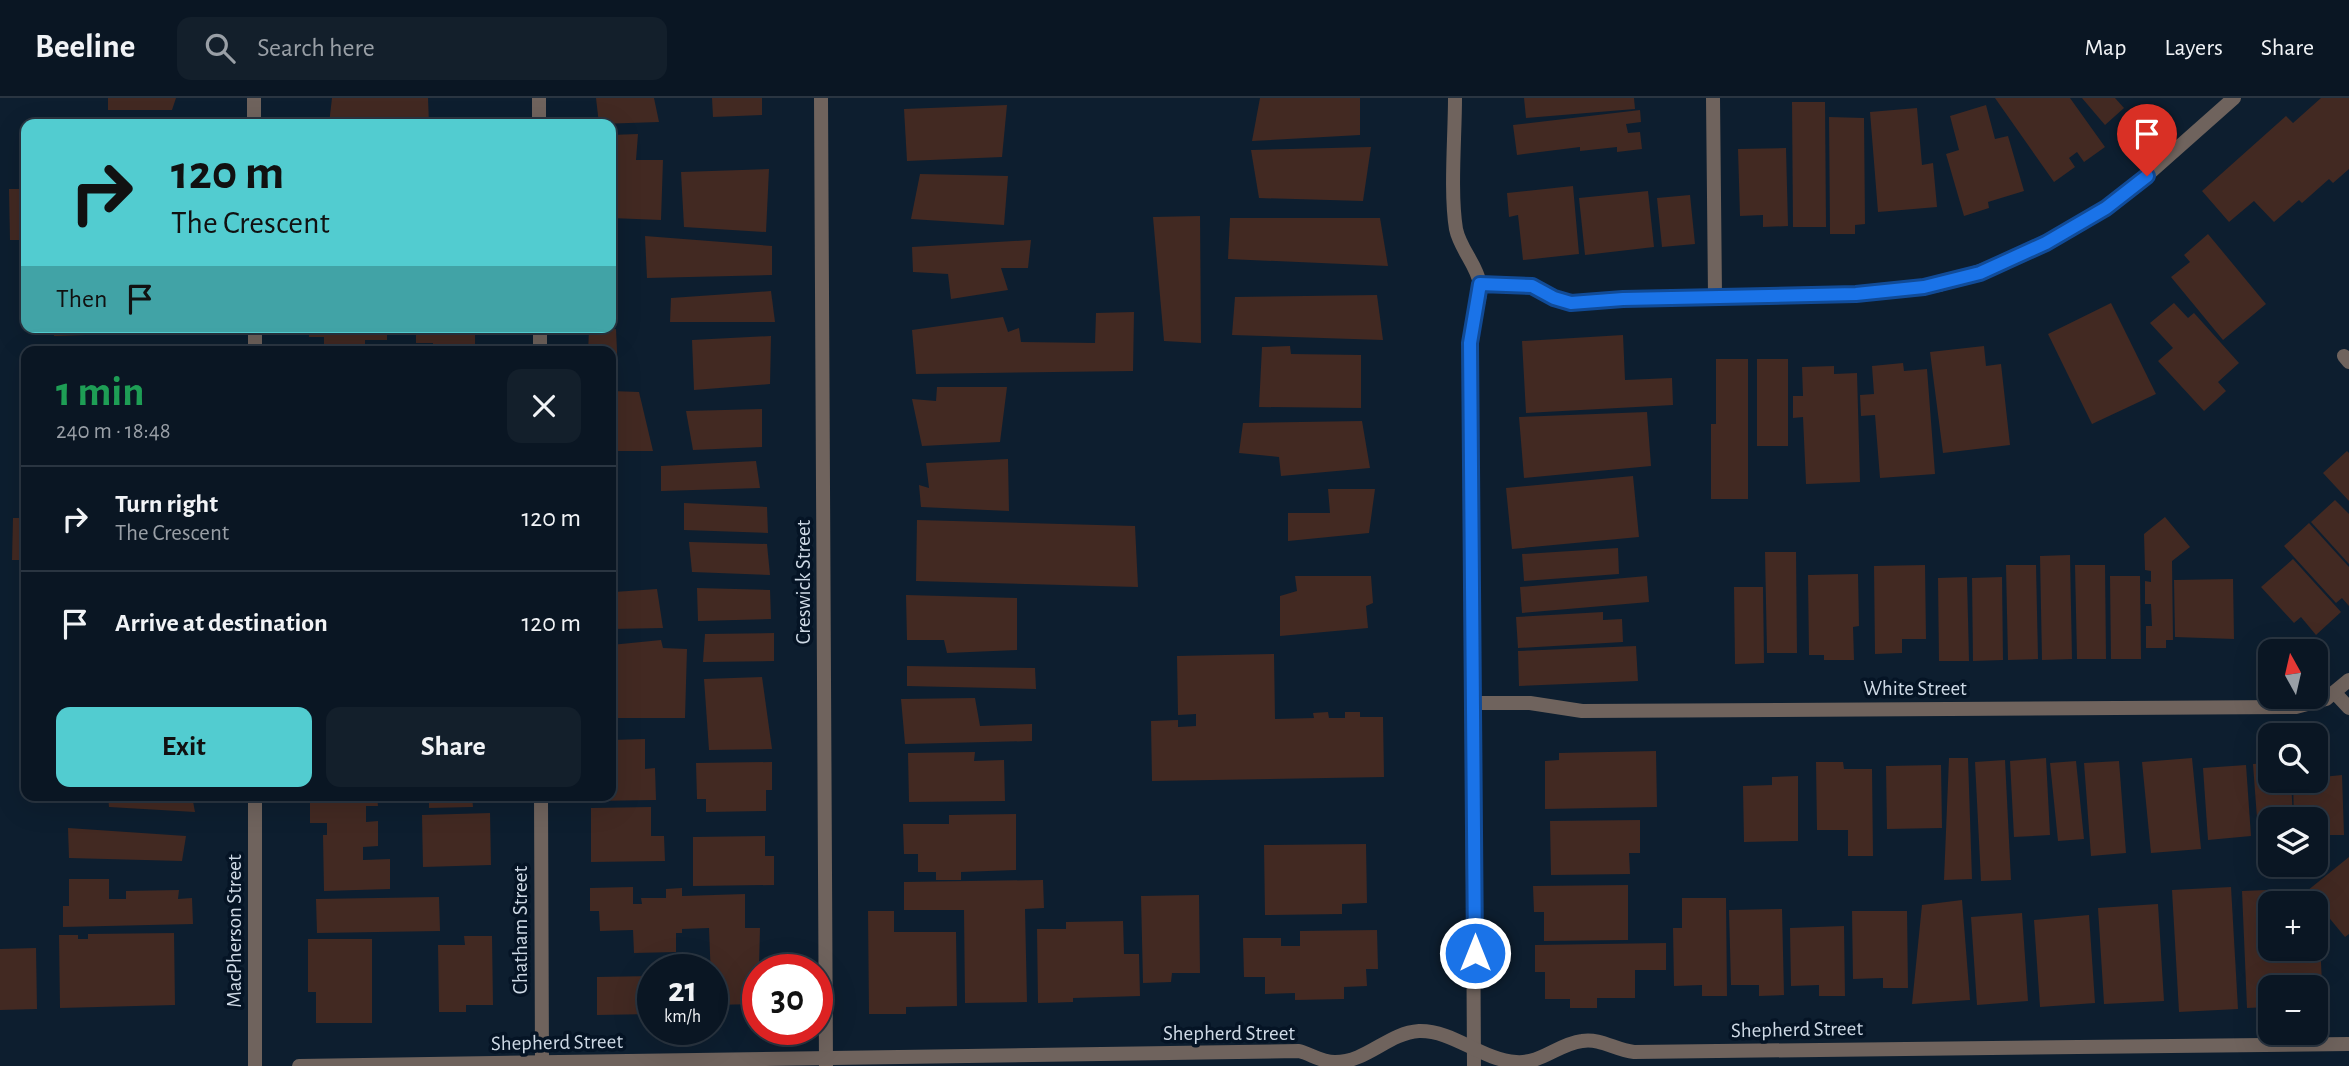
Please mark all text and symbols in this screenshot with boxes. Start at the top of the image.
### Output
search box [177,17,667,80]
icon: search [201,29,239,67]
text: Beeline [35,31,135,64]
text: Search here [257,35,375,61]
text: Map [2084,36,2126,60]
text: Layers [2164,36,2223,60]
text: Share [2261,36,2314,60]
pin [2117,104,2177,176]
icon: arrive [2128,115,2166,153]
icon: right [56,147,147,238]
text: 120 m [171,149,284,198]
text: The Crescent [171,207,330,239]
icon: arrive [121,280,159,318]
text: Then [56,286,107,312]
button: close [507,369,581,443]
text: 1 min [56,371,145,413]
text: 240 m · 18:48 [56,420,171,443]
text: Turn right [115,491,218,517]
icon: right [56,500,94,538]
text: 120 m [521,505,581,531]
street label: Creswick Street [793,519,814,644]
text: The Crescent [115,522,229,545]
icon: arrive [56,605,94,643]
text: Arrive at destination [115,610,328,636]
text: 120 m [521,610,581,636]
north arrow [2258,639,2328,709]
map controls [2258,639,2328,1045]
street label: White Street [1863,678,1967,699]
button: Exit [56,707,312,787]
button: Share [326,707,581,787]
button: search [2258,723,2328,793]
button: layers [2258,807,2328,877]
street label: MacPherson Street [224,854,245,1008]
street label: Chatham Street [510,866,531,994]
button: + [2258,891,2328,961]
position arrow [1438,916,1512,990]
speed limit sign: 30 [742,954,833,1045]
text: 21 [668,973,697,1008]
button: − [2258,975,2328,1045]
text: km/h [664,1008,701,1026]
street label: Shepherd Street [1731,1018,1864,1041]
street label: Shepherd Street [1163,1023,1295,1044]
street label: Shepherd Street [491,1031,624,1054]

